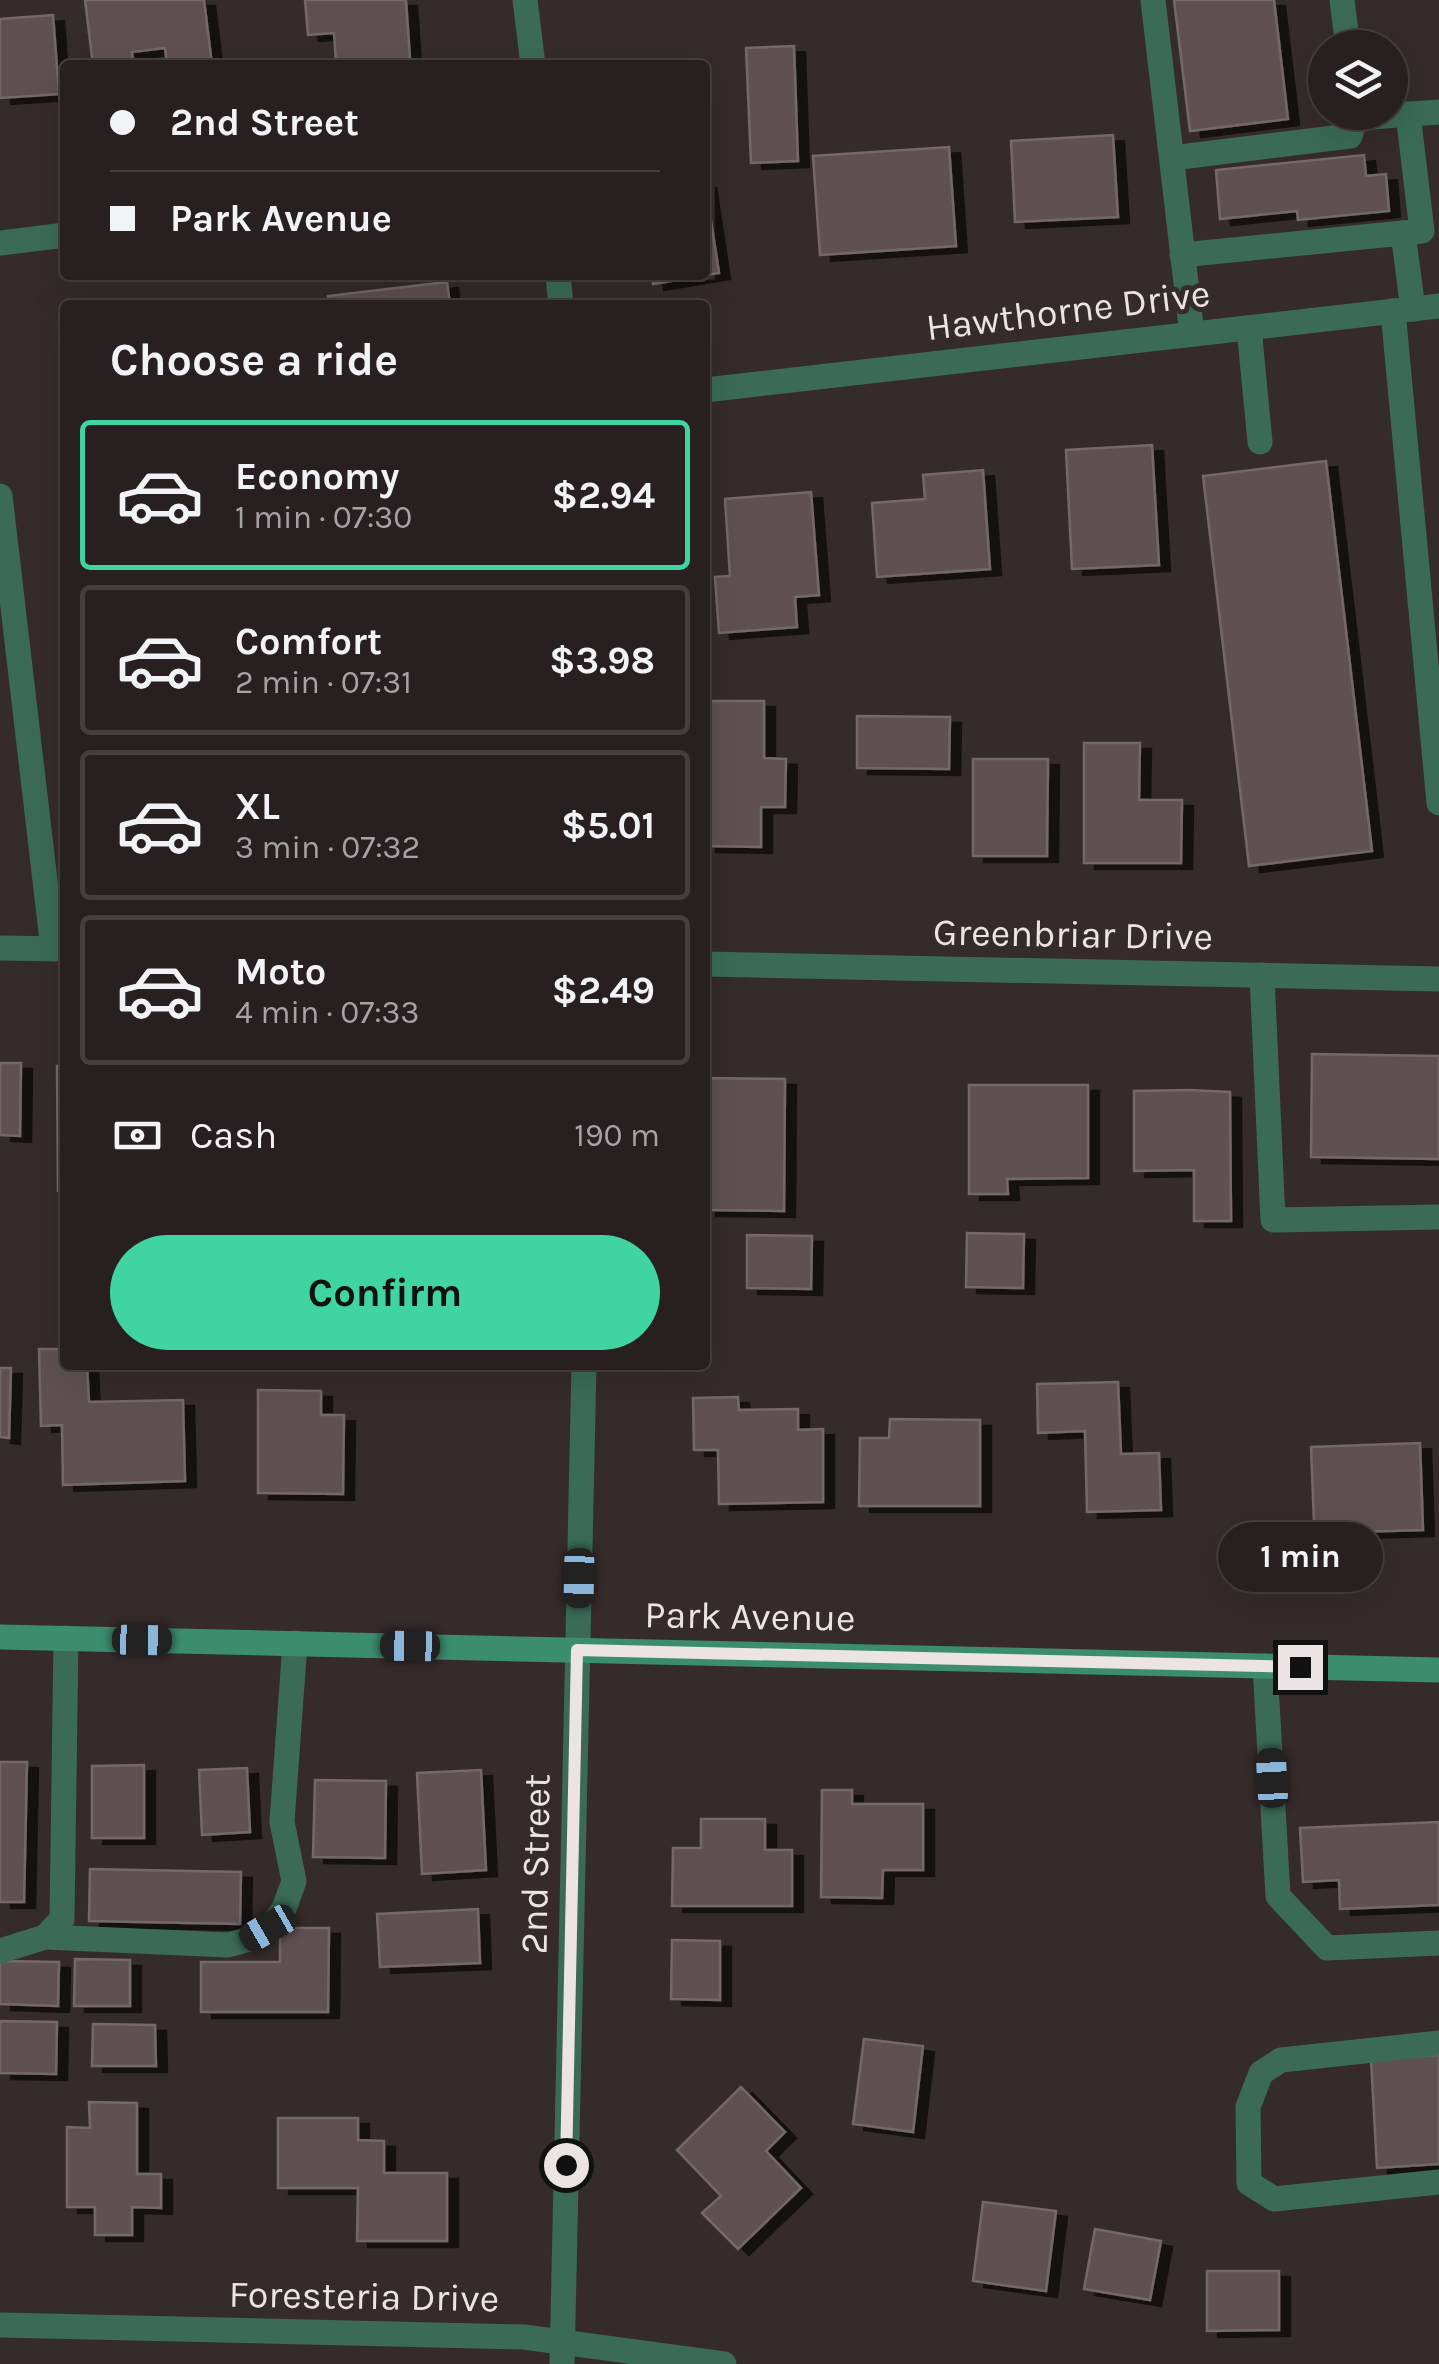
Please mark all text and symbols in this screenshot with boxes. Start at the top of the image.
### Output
map controls [1308,30,1408,130]
button: layers [1308,30,1408,130]
text: 2nd Street [170,100,359,145]
text: Park Avenue [170,196,392,241]
street label: Hawthorne Drive [923,271,1213,350]
text: Choose a ride [110,334,398,386]
icon: car [115,450,205,540]
text: Economy [235,454,399,499]
text: $2.94 [552,473,655,518]
text: 1 min · 07:30 [235,499,412,536]
icon: car [115,615,205,705]
text: Comfort [235,619,382,664]
text: $3.98 [549,638,655,683]
text: 2 min · 07:31 [235,664,412,701]
icon: car [115,780,205,870]
text: XL [235,784,280,829]
text: $5.01 [561,803,655,848]
text: 3 min · 07:32 [235,829,420,866]
street label: Greenbriar Drive [933,910,1213,959]
icon: car [115,945,205,1035]
text: Moto [235,949,326,994]
text: $2.49 [552,968,655,1013]
text: 4 min · 07:33 [235,994,419,1031]
icon: cash [110,1108,165,1163]
text: Cash [190,1113,277,1158]
text: 190 m [574,1117,660,1154]
button: Confirm [110,1235,660,1350]
callout: 1 min [1218,1522,1382,1592]
text: 1 min [1260,1538,1341,1575]
car [563,1548,595,1608]
street label: Park Avenue [644,1592,856,1641]
car [112,1624,172,1656]
car [380,1630,440,1662]
route end [1278,1645,1323,1690]
car [1255,1747,1289,1809]
street label: 2nd Street [511,1773,560,1955]
car [235,1900,301,1956]
route start [544,2143,589,2188]
street label: Foresteria Drive [228,2272,500,2321]

